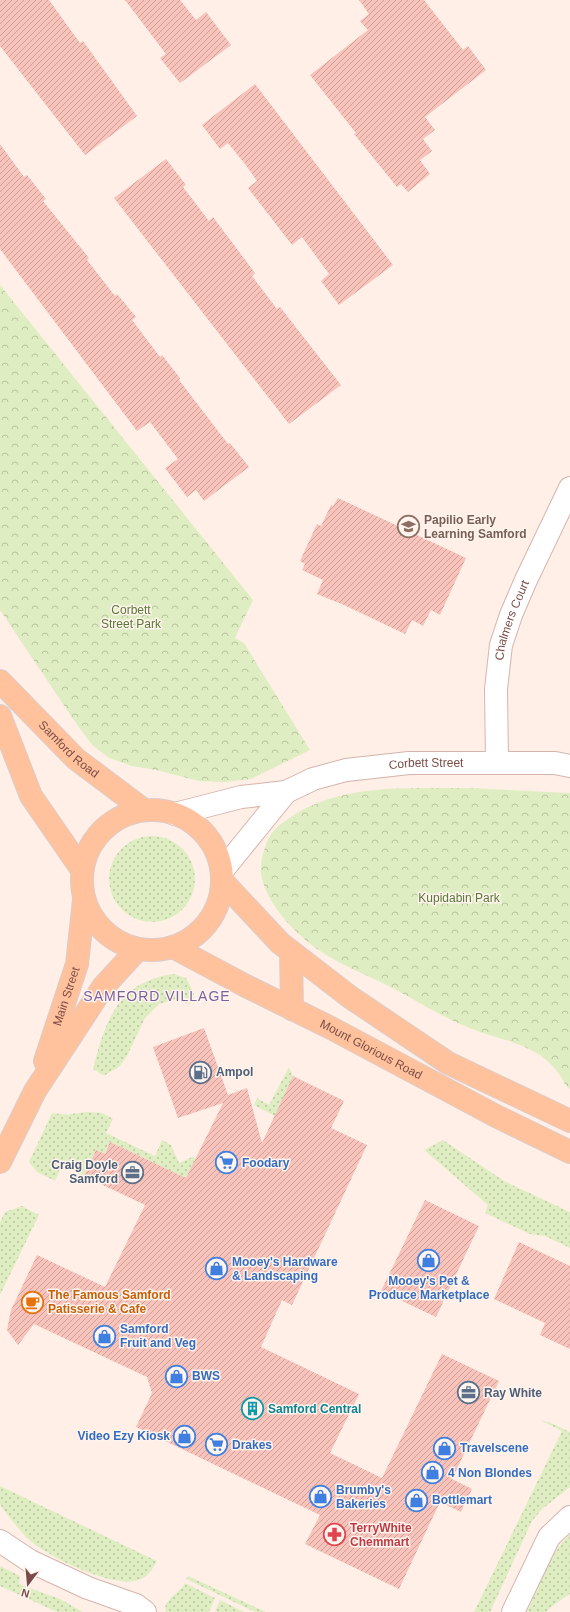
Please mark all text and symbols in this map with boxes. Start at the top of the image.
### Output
place label: Papilio Early Learning Samford [424,513,527,541]
school or university icon: Papilio Early Learning Samford [395,514,421,540]
street label: Chalmers Court [492,577,532,661]
park label: Corbett Street Park [101,603,162,631]
street label: Samford Road [36,718,102,781]
street label: Corbett Street [388,756,464,772]
park label: Kupidabin Park [418,891,501,905]
street label: Main Street [50,964,83,1028]
district label: SAMFORD VILLAGE [83,988,231,1004]
street label: Mount Glorious Road [318,1017,424,1082]
fuel station icon: Ampol [188,1059,214,1085]
place label: Ampol [216,1065,253,1079]
supermarket icon: Foodary [214,1150,240,1176]
place label: Foodary [242,1156,290,1170]
place label: Craig Doyle Samford [51,1158,118,1186]
office icon: Craig Doyle Samford [120,1159,146,1185]
shop icon: Mooey's Pet & Produce Marketplace [416,1247,442,1273]
place label: Mooey's Hardware & Landscaping [232,1255,338,1283]
shop icon: Mooey's Hardware & Landscaping [203,1256,229,1282]
place label: Mooey's Pet & Produce Marketplace [369,1274,490,1302]
place label: The Famous Samford Patisserie & Cafe [48,1288,171,1316]
cafe icon: The Famous Samford Patisserie & Cafe [20,1289,46,1315]
place label: Samford Fruit and Veg [120,1322,196,1350]
shop icon: Samford Fruit and Veg [92,1323,118,1349]
shop icon: BWS [164,1363,190,1389]
place label: BWS [192,1369,220,1383]
office icon: Ray White [456,1380,482,1406]
place label: Ray White [484,1386,542,1400]
building icon: Samford Central [239,1396,265,1422]
place label: Samford Central [268,1402,361,1416]
shop icon: Video Ezy Kiosk [172,1423,198,1449]
place label: Video Ezy Kiosk [78,1429,170,1443]
supermarket icon: Drakes [203,1432,229,1458]
shop icon: Travelscene [431,1435,457,1461]
place label: Drakes [232,1438,272,1452]
place label: Travelscene [460,1441,529,1455]
shop icon: 4 Non Blondes [419,1460,445,1486]
place label: 4 Non Blondes [448,1466,532,1480]
place label: Brumby's Bakeries [336,1483,391,1511]
shop icon: Brumby's Bakeries [307,1484,333,1510]
shop icon: Bottlemart [403,1487,429,1513]
place label: Bottlemart [432,1493,492,1507]
place label: TerryWhite Chemmart [350,1521,412,1549]
pharmacy icon: TerryWhite Chemmart [321,1522,347,1548]
north arrow [8,1564,48,1604]
text: N [20,1587,31,1600]

